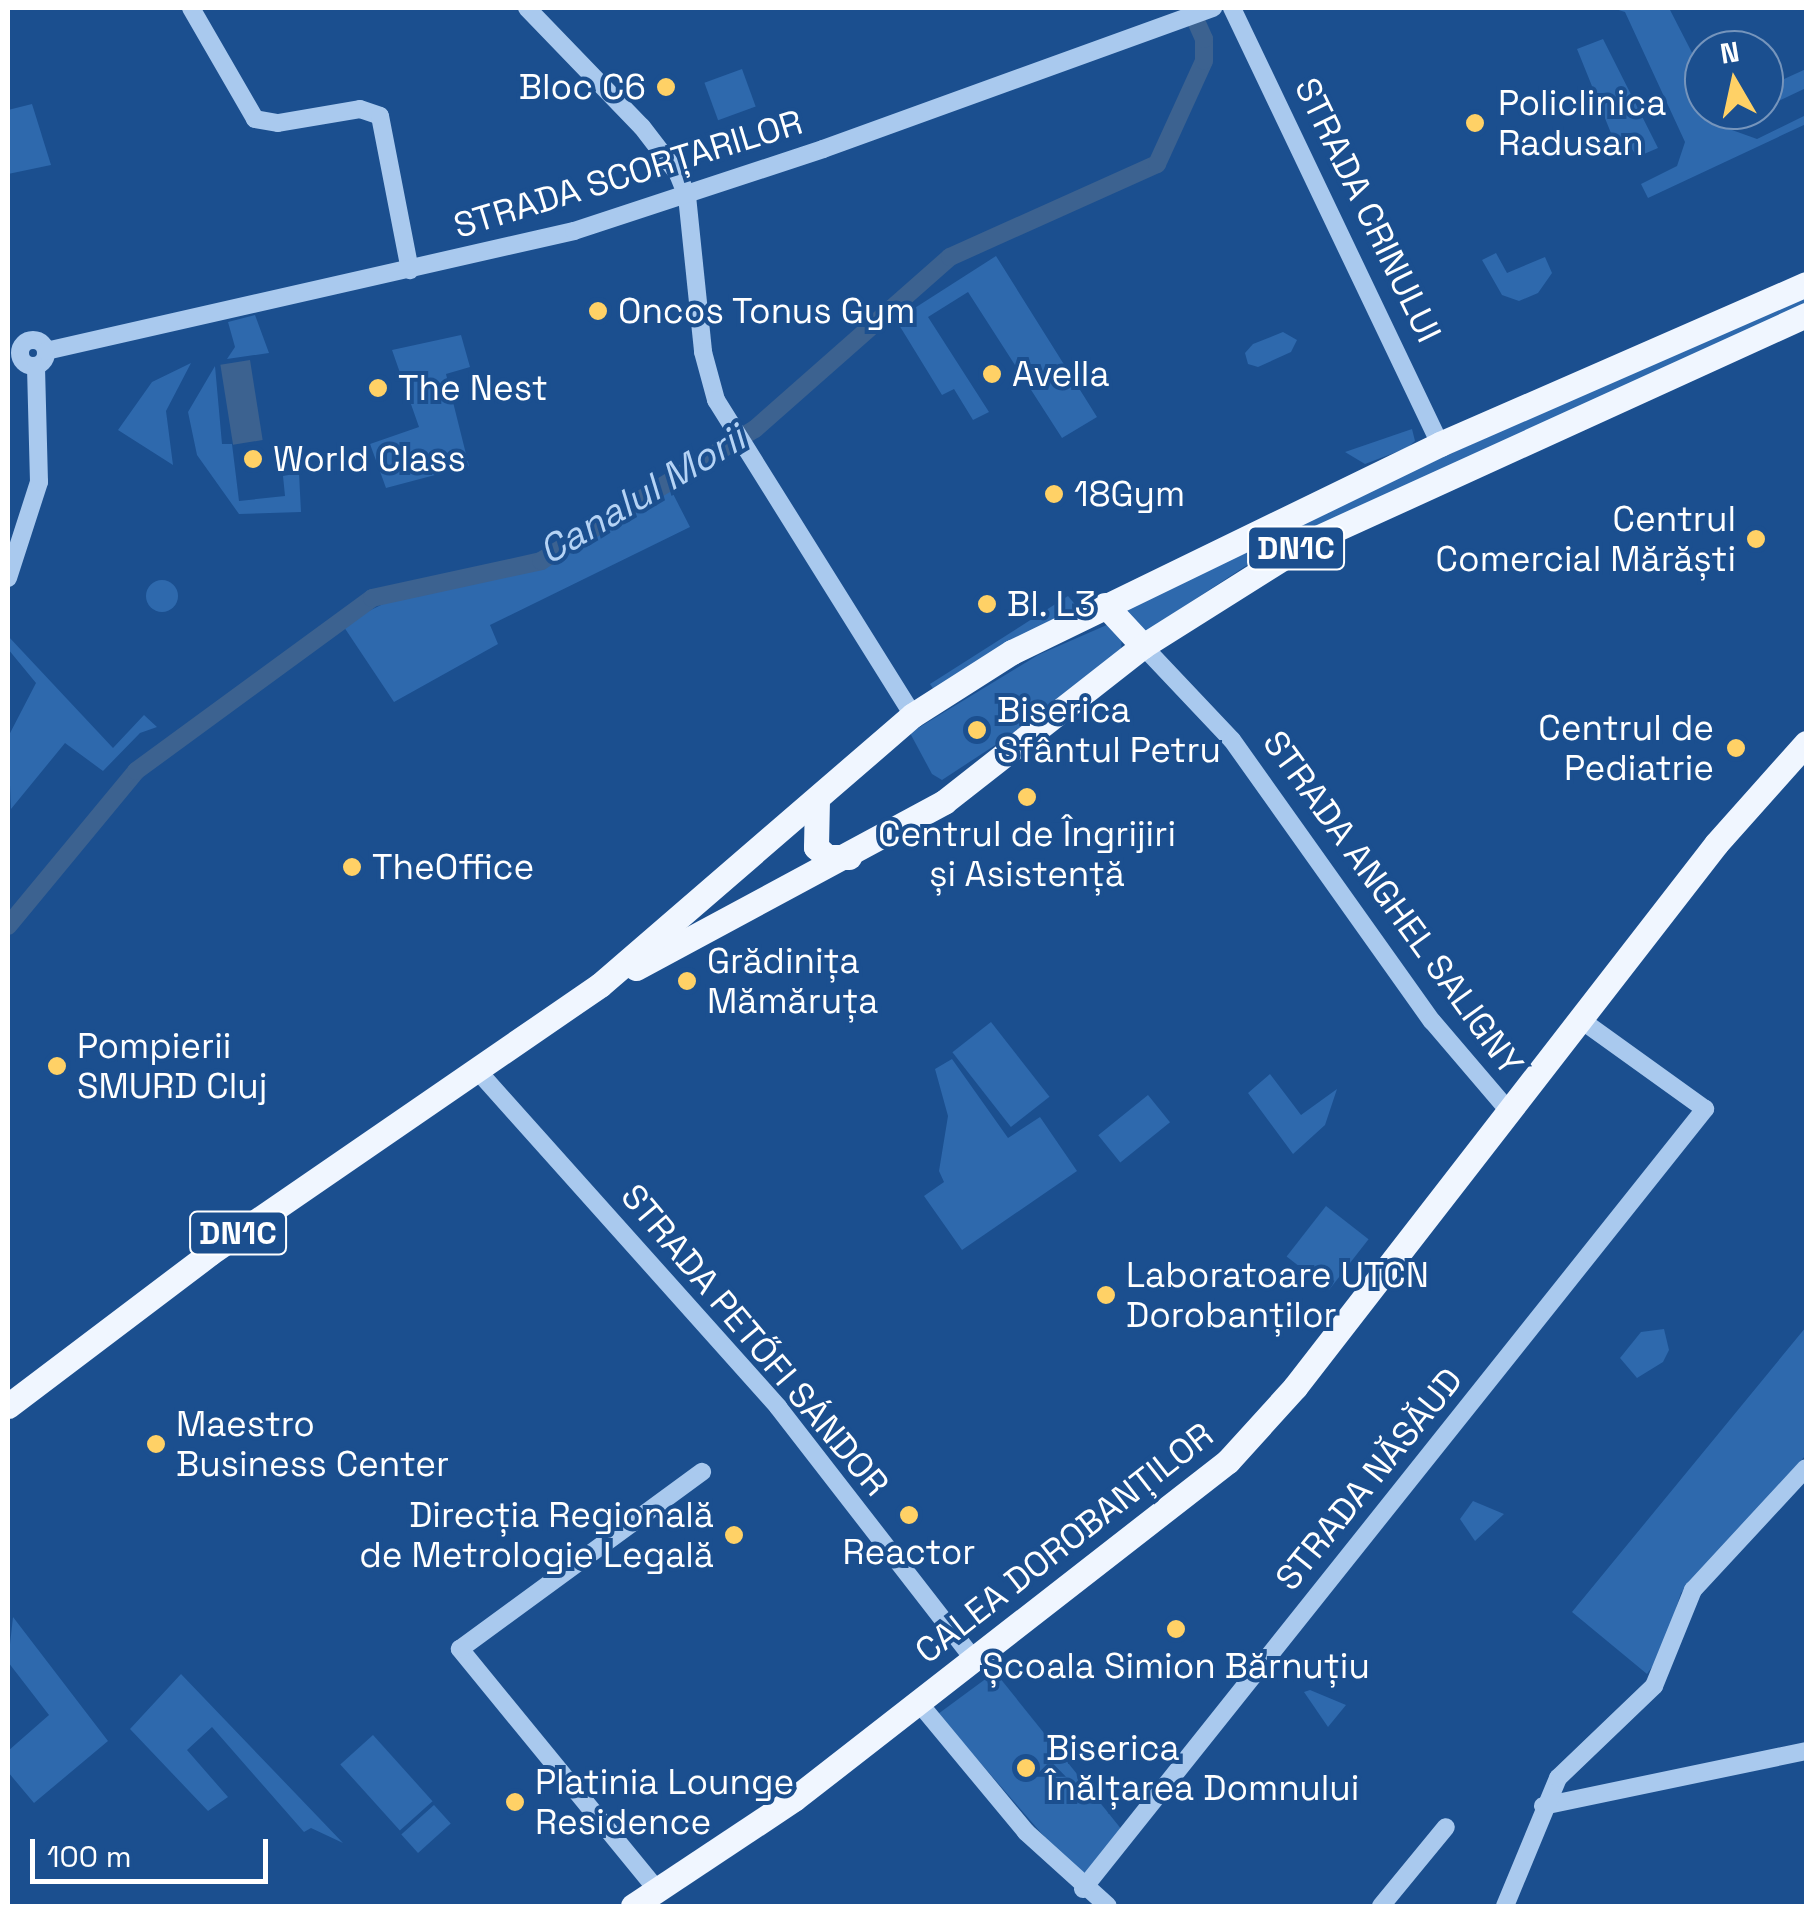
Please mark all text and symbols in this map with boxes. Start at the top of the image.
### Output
north arrow [1684,30,1784,130]
text: N [1718,33,1742,72]
place label: Bloc C6 [519,66,646,108]
street label: STRADA CRINULUI [1286,71,1450,349]
marker: Bloc C6 [655,76,677,98]
place label: Policlinica Radusan [1498,82,1666,164]
street label: STRADA SCORȚARILOR [448,101,808,247]
marker: Policlinica Radusan [1462,110,1488,136]
place label: Oncos Tonus Gym [618,290,916,332]
marker: Oncos Tonus Gym [587,300,609,322]
place label: Avella [1012,353,1110,395]
marker: Avella [981,363,1003,385]
place label: The Nest [398,367,548,409]
marker: The Nest [367,377,389,399]
water label: Canalul Morii [531,416,753,574]
place label: World Class [273,438,466,480]
marker: World Class [242,448,264,470]
place label: 18Gym [1074,473,1185,515]
marker: 18Gym [1043,483,1065,505]
place label: Centrul Comercial Mărăști [1436,498,1736,580]
road number: DN1C [1246,521,1346,575]
marker: Centrul Comercial Mărăști [1745,528,1767,550]
place label: Bl. L3 [1007,583,1097,625]
marker: Bl. L3 [976,593,998,615]
place label: Biserica Sfântul Petru [997,689,1221,771]
place label: Centrul de Pediatrie [1538,707,1714,789]
marker: Biserica Sfântul Petru [966,719,988,741]
street label: STRADA ANGHEL SALIGNY [1253,722,1533,1084]
marker: Centrul de Pediatrie [1723,735,1749,761]
marker: Centrul de Îngrijiri și Asistență [1016,786,1038,808]
place label: Centrul de Îngrijiri și Asistență [878,813,1176,895]
place label: TheOffice [372,846,534,888]
marker: TheOffice [341,856,363,878]
place label: Grădinița Mămăruța [707,940,878,1022]
marker: Grădinița Mămăruța [676,970,698,992]
place label: Pompierii SMURD Cluj [77,1025,267,1107]
marker: Pompierii SMURD Cluj [46,1055,68,1077]
street label: STRADA PETŐFI SÁNDOR [612,1175,898,1505]
road number: DN1C [188,1206,288,1260]
place label: Laboratoare UTCN Dorobanților [1126,1254,1429,1336]
marker: Laboratoare UTCN Dorobanților [1095,1284,1117,1306]
street label: STRADA NĂSĂUD [1267,1359,1471,1599]
place label: Maestro Business Center [176,1403,449,1485]
street label: CALEA DOROBANȚILOR [907,1414,1221,1672]
marker: Maestro Business Center [145,1433,167,1455]
place label: Direcția Regională de Metrologie Legală [359,1494,714,1576]
marker: Reactor [898,1504,920,1526]
marker: Direcția Regională de Metrologie Legală [723,1524,745,1546]
place label: Reactor [843,1531,975,1573]
marker: Școala Simion Bărnuțiu [1165,1618,1187,1640]
place label: Școala Simion Bărnuțiu [982,1645,1370,1687]
place label: Biserica Înălțarea Domnului [1046,1727,1359,1809]
marker: Biserica Înălțarea Domnului [1015,1757,1037,1779]
place label: Platinia Lounge Residence [535,1761,794,1843]
marker: Platinia Lounge Residence [504,1791,526,1813]
scale bar [35,1819,272,1881]
text: 100 m [47,1837,132,1876]

